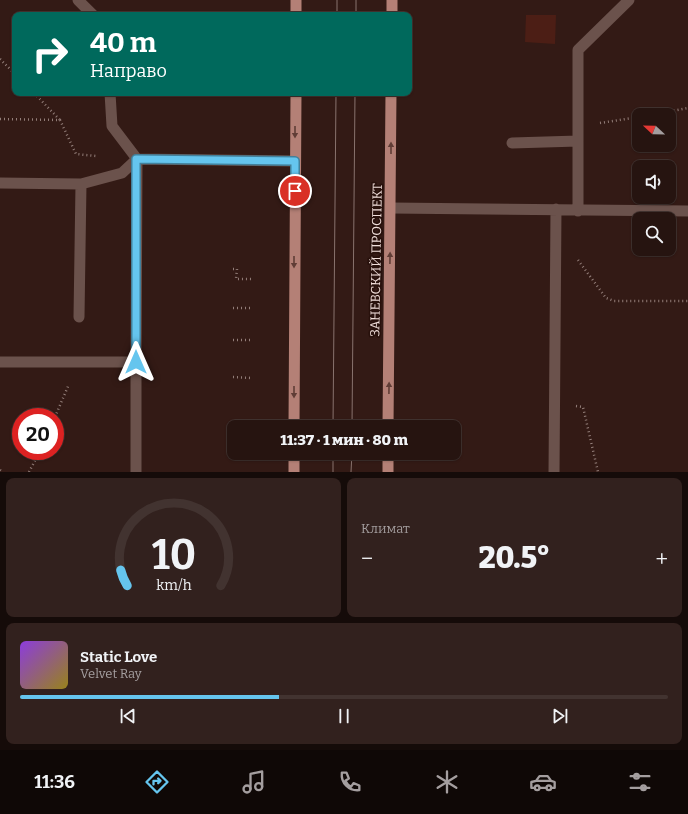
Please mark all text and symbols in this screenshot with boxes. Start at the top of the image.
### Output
text: 40 m [90,26,157,59]
icon: right [24,28,76,80]
text: Направо [90,60,167,82]
north arrow [632,108,676,152]
map controls [632,108,676,256]
one-way arrow [292,126,298,139]
one-way arrow [388,141,394,154]
button: sound [632,160,676,204]
pin [278,174,312,208]
icon: arrive [284,180,306,202]
street label: ЗАНЕВСКИЙ ПРОСПЕКТ [367,183,385,337]
button: search [632,212,676,256]
one-way arrow [387,251,393,264]
one-way arrow [291,256,298,268]
position arrow [115,341,157,383]
one-way arrow [386,381,392,394]
one-way arrow [291,386,297,399]
speed limit sign: 20 [12,408,64,460]
text: 11:37 · 1 мин · 80 m [280,431,408,449]
text: Климат [361,521,410,536]
text: 10 [151,529,196,579]
text: 20.5° [478,540,550,576]
text: − [361,545,373,572]
text: + [655,545,668,572]
text: km/h [156,576,191,593]
text: Static Love [80,648,157,666]
text: Velvet Ray [80,666,142,681]
icon: previous [117,705,139,727]
icon: pause [333,705,355,727]
icon: next [549,705,571,727]
icon: directions [143,768,171,796]
icon: music [240,768,268,796]
icon: phone [336,768,364,796]
icon: climate [433,768,461,796]
icon: car [529,768,557,796]
icon: filters [626,768,654,796]
text: 11:36 [34,771,75,793]

